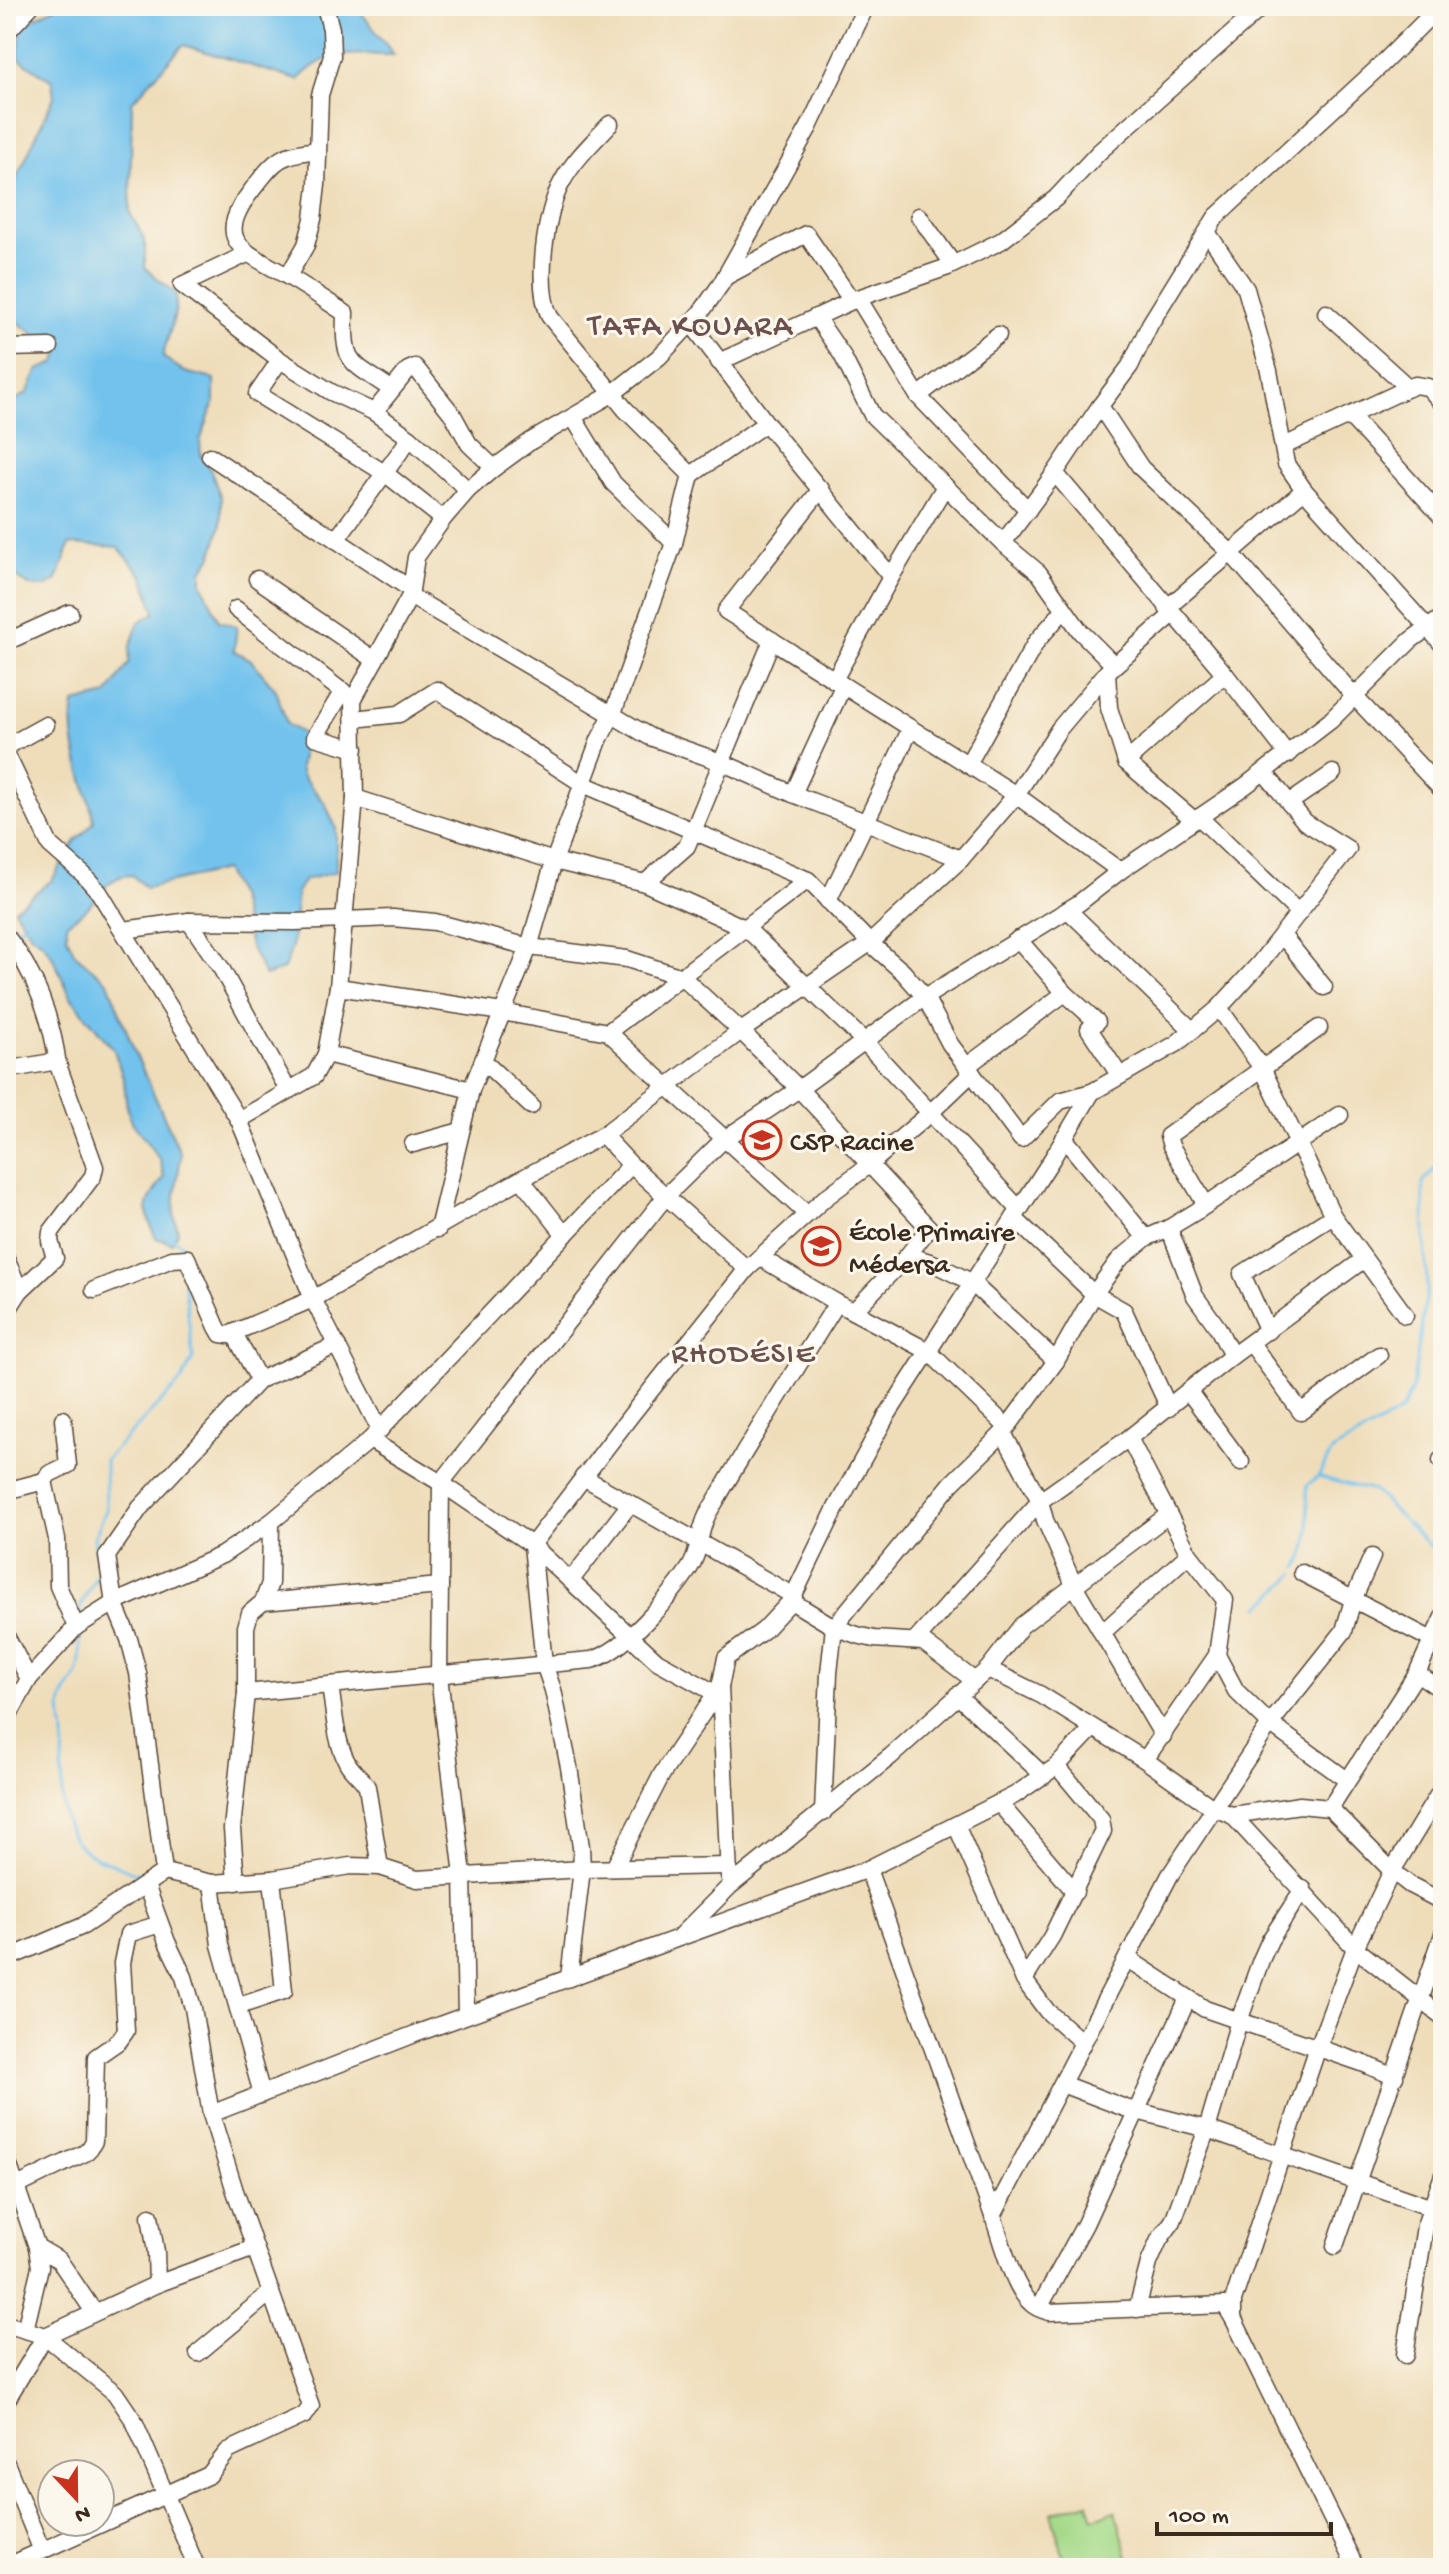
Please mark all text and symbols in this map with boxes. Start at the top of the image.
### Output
district label: TAFA KOUARA [586,309,794,347]
school or university icon: CSP Racine [741,1119,783,1161]
place label: CSP Racine [790,1128,914,1161]
place label: École Primaire Médersa [849,1218,1016,1283]
school or university icon: École Primaire Médersa [800,1225,842,1267]
district label: RHODÉSIE [672,1339,816,1374]
north arrow [36,2458,116,2538]
scale bar [1157,2486,1331,2536]
text: N [70,2498,94,2528]
text: 100 m [1168,2503,1229,2532]

